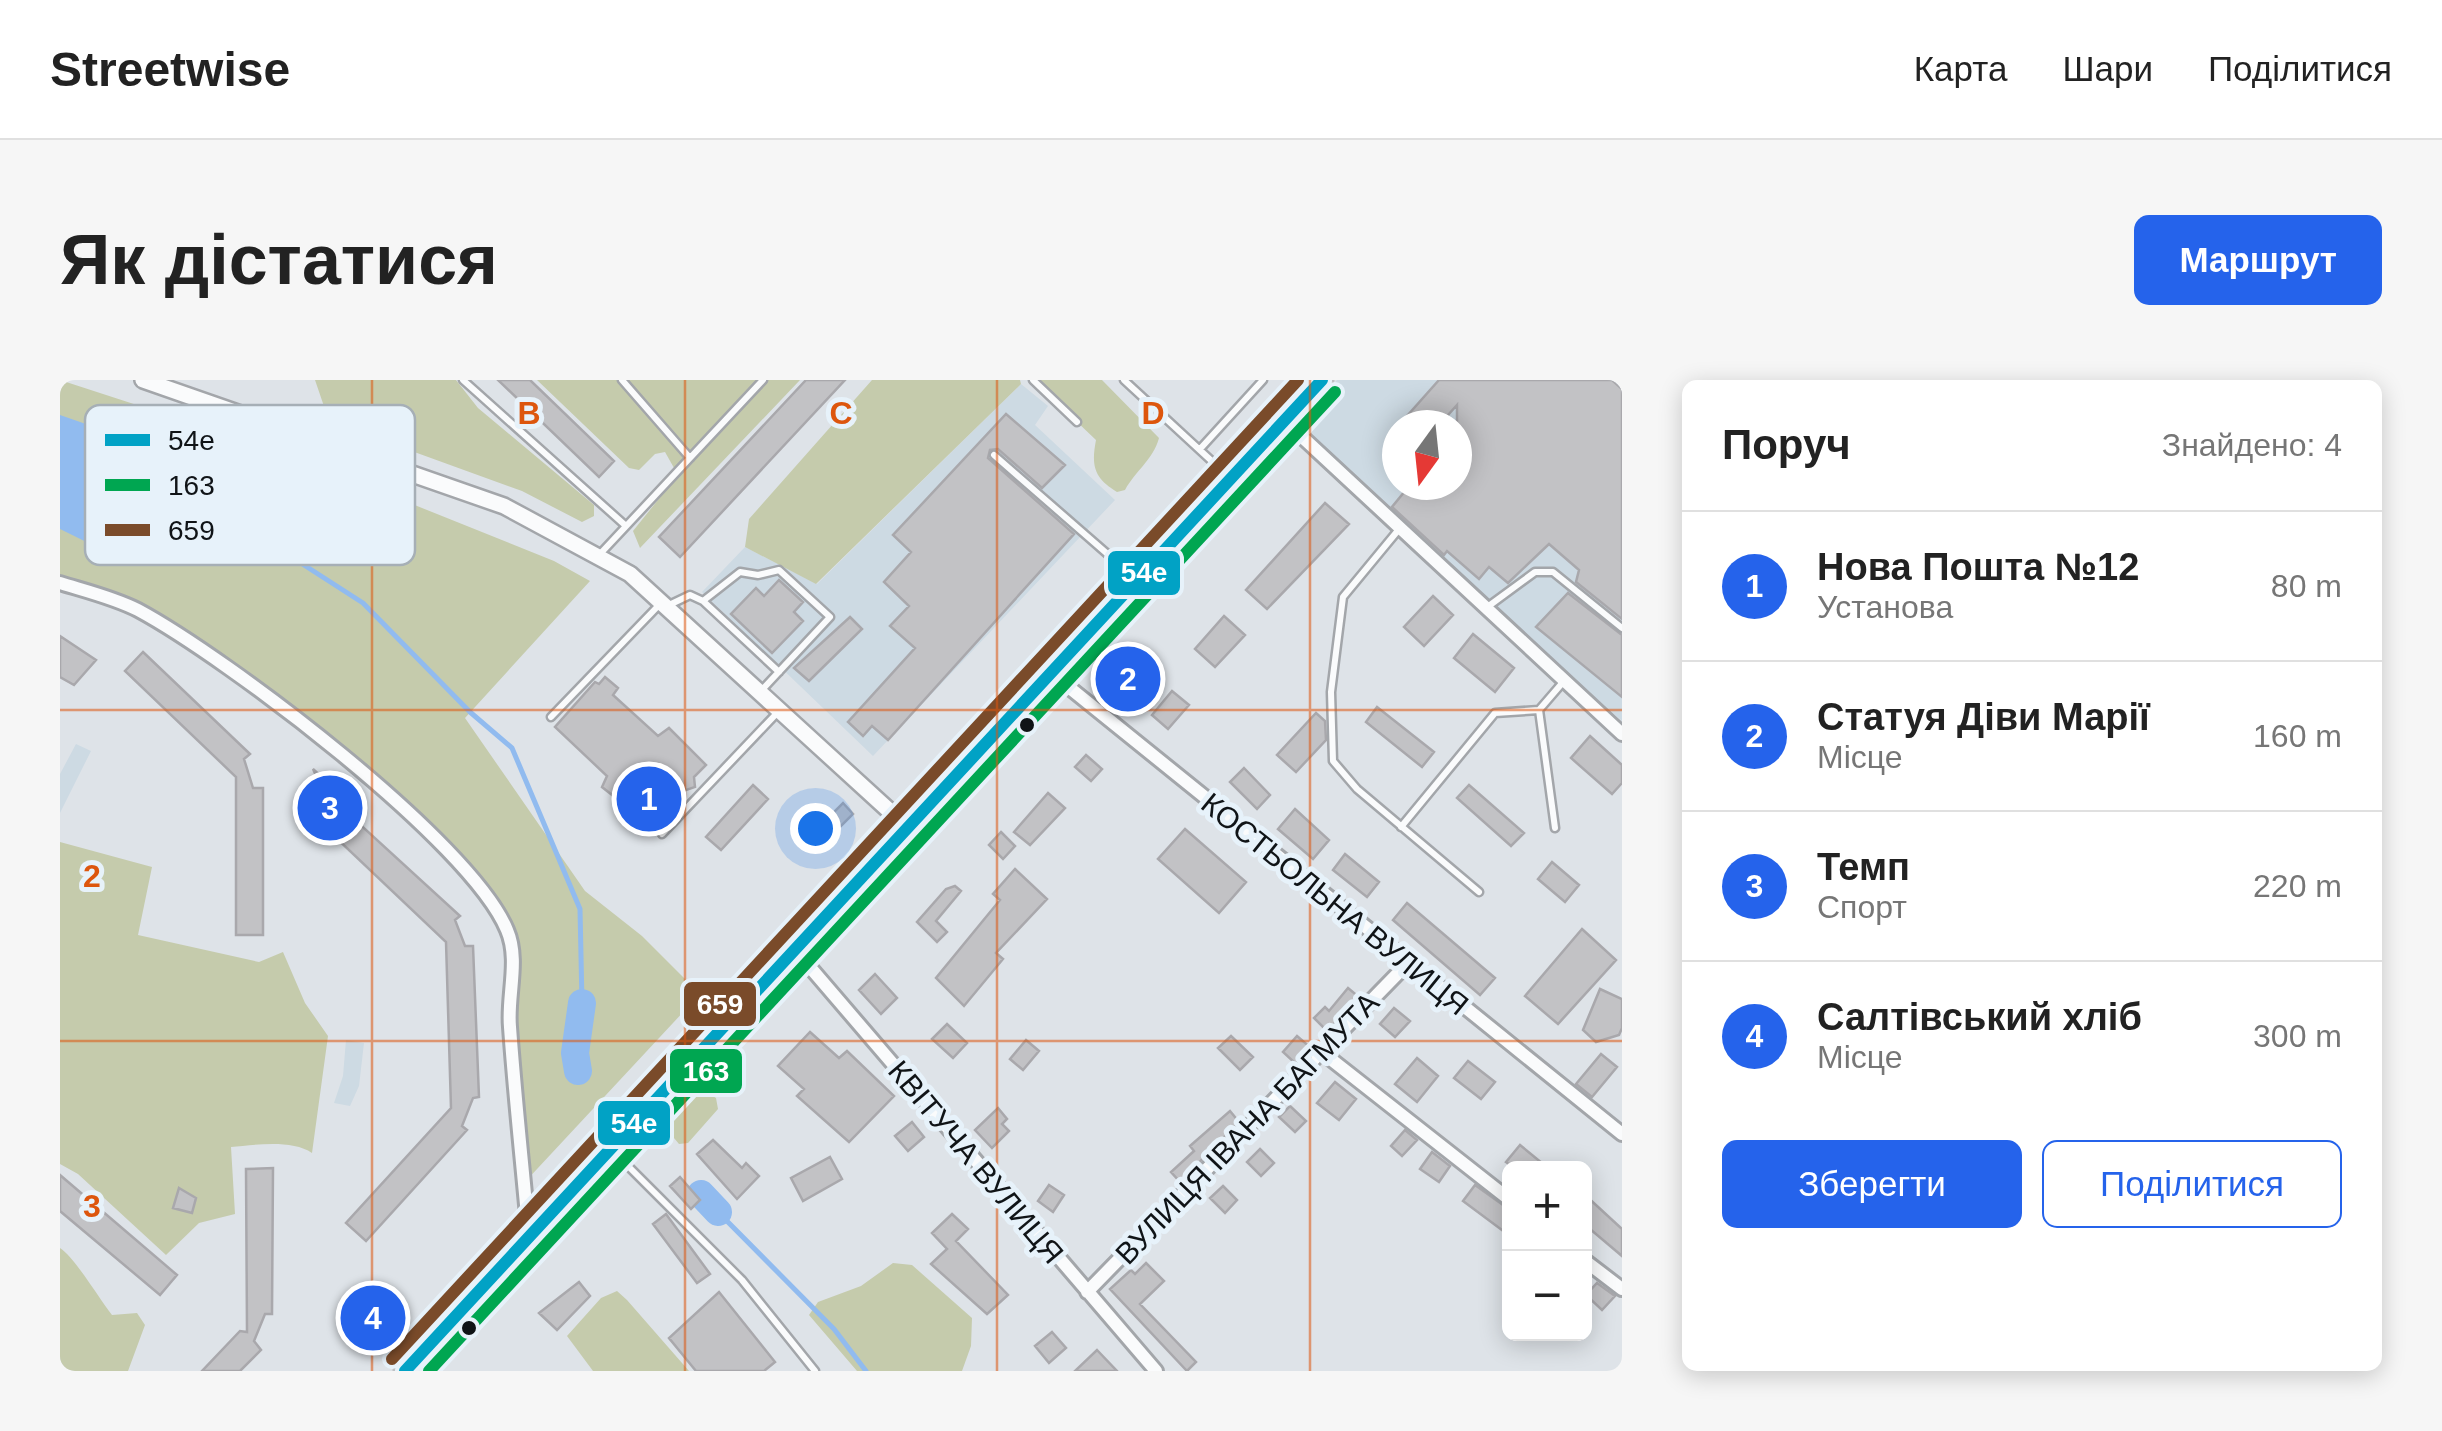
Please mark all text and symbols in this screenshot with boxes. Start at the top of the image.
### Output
text: Streetwise [50,43,290,96]
text: Карта [1914,49,2007,88]
text: Шари [2062,49,2153,88]
text: Поділитися [2208,49,2392,88]
button: Маршрут [2134,215,2382,305]
text: Як дістатися [60,221,498,299]
text: B [517,395,541,431]
text: C [829,395,853,431]
text: D [1141,395,1165,431]
legend [85,405,415,565]
north arrow [1382,410,1472,500]
text: Поруч [1722,421,1851,468]
text: 54е [168,425,215,456]
text: Знайдено: 4 [2162,427,2342,463]
text: 163 [168,470,215,501]
text: 659 [168,515,215,546]
text: Нова Пошта №12 [1817,546,2139,588]
line badge: 54е [1106,549,1182,597]
text: 54е [1121,557,1167,588]
text: 1 [1746,568,1763,604]
text: 80 m [2271,568,2342,604]
text: Установа [1817,589,1953,625]
pin: 2 [1096,642,1160,716]
text: Статуя Діви Марії [1817,696,2150,738]
unlabelled marker [1017,715,1037,735]
text: 2 [1746,718,1763,754]
text: 160 m [2253,718,2342,754]
text: Місце [1817,739,1903,775]
pin: 1 [616,762,682,836]
pin: 3 [298,770,362,846]
street label: КОСТЬОЛЬНА ВУЛИЦЯ [1195,786,1475,1022]
your location [790,803,841,854]
text: Темп [1817,846,1910,888]
text: 2 [83,858,101,894]
text: 3 [1746,868,1763,904]
text: 220 m [2253,868,2342,904]
text: Спорт [1817,889,1907,925]
line badge: 659 [682,980,758,1028]
street label: ВУЛИЦЯ ІВАНА БАГМУТА [1109,986,1385,1270]
text: 659 [697,989,743,1020]
text: Салтівський хліб [1817,996,2142,1038]
text: 4 [1746,1018,1763,1054]
text: 300 m [2253,1018,2342,1054]
text: Місце [1817,1039,1903,1075]
line badge: 163 [668,1047,744,1095]
street label: КВІТУЧА ВУЛИЦЯ [882,1054,1070,1270]
text: 163 [683,1056,729,1087]
line badge: 54е [596,1099,672,1147]
text: 54е [611,1108,657,1139]
button: Зберегти [1722,1140,2022,1228]
button: Поділитися [2042,1140,2342,1228]
map controls [1502,1161,1592,1341]
button: + [1502,1161,1592,1251]
text: 3 [83,1188,101,1224]
button: − [1502,1251,1592,1341]
pin: 4 [340,1280,406,1356]
unlabelled marker [459,1318,479,1338]

